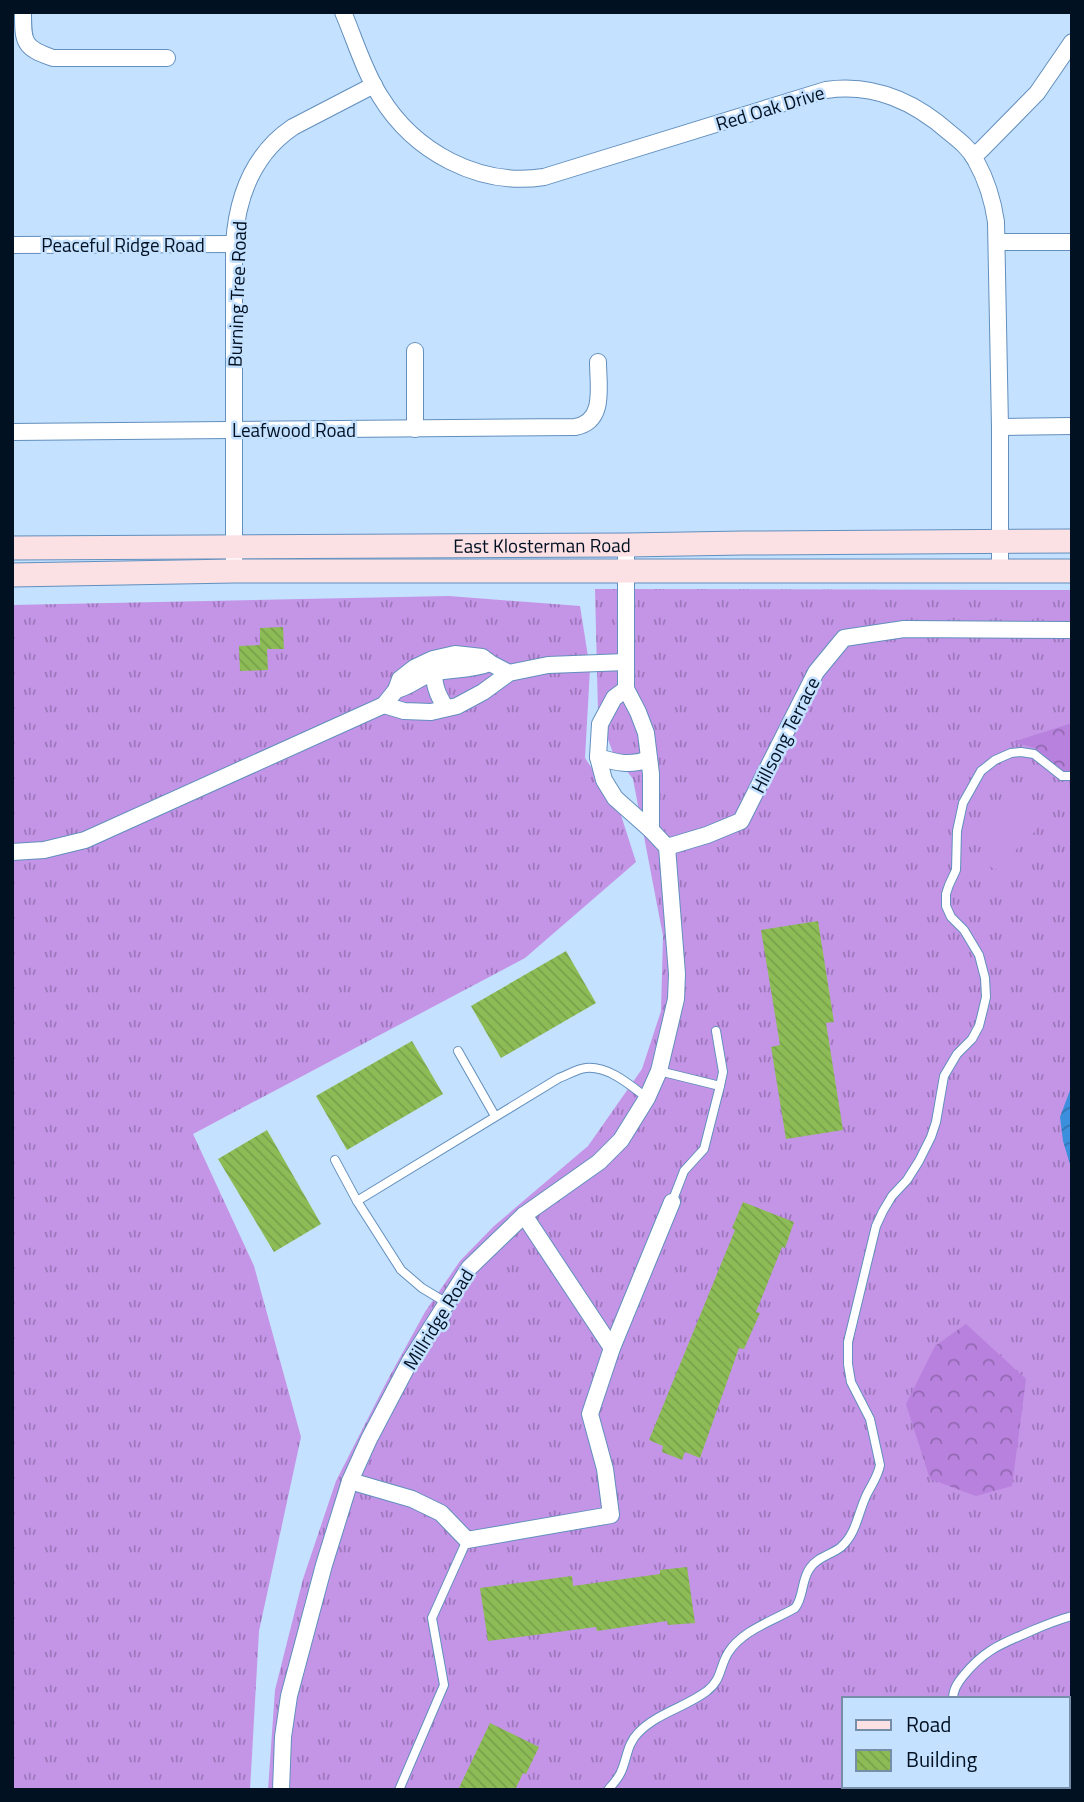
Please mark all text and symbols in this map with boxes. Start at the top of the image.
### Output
street label: Red Oak Drive [712,77,828,138]
street label: Burning Tree Road [219,220,254,368]
street label: Peaceful Ridge Road [41,230,205,259]
street label: Leafwood Road [232,415,356,444]
street label: East Klosterman Road [453,530,631,560]
street label: Hillsong Terrace [743,672,826,798]
street label: Millridge Road [395,1263,480,1375]
legend [842,1697,1070,1788]
text: Road [906,1708,951,1740]
text: Building [906,1743,978,1775]

